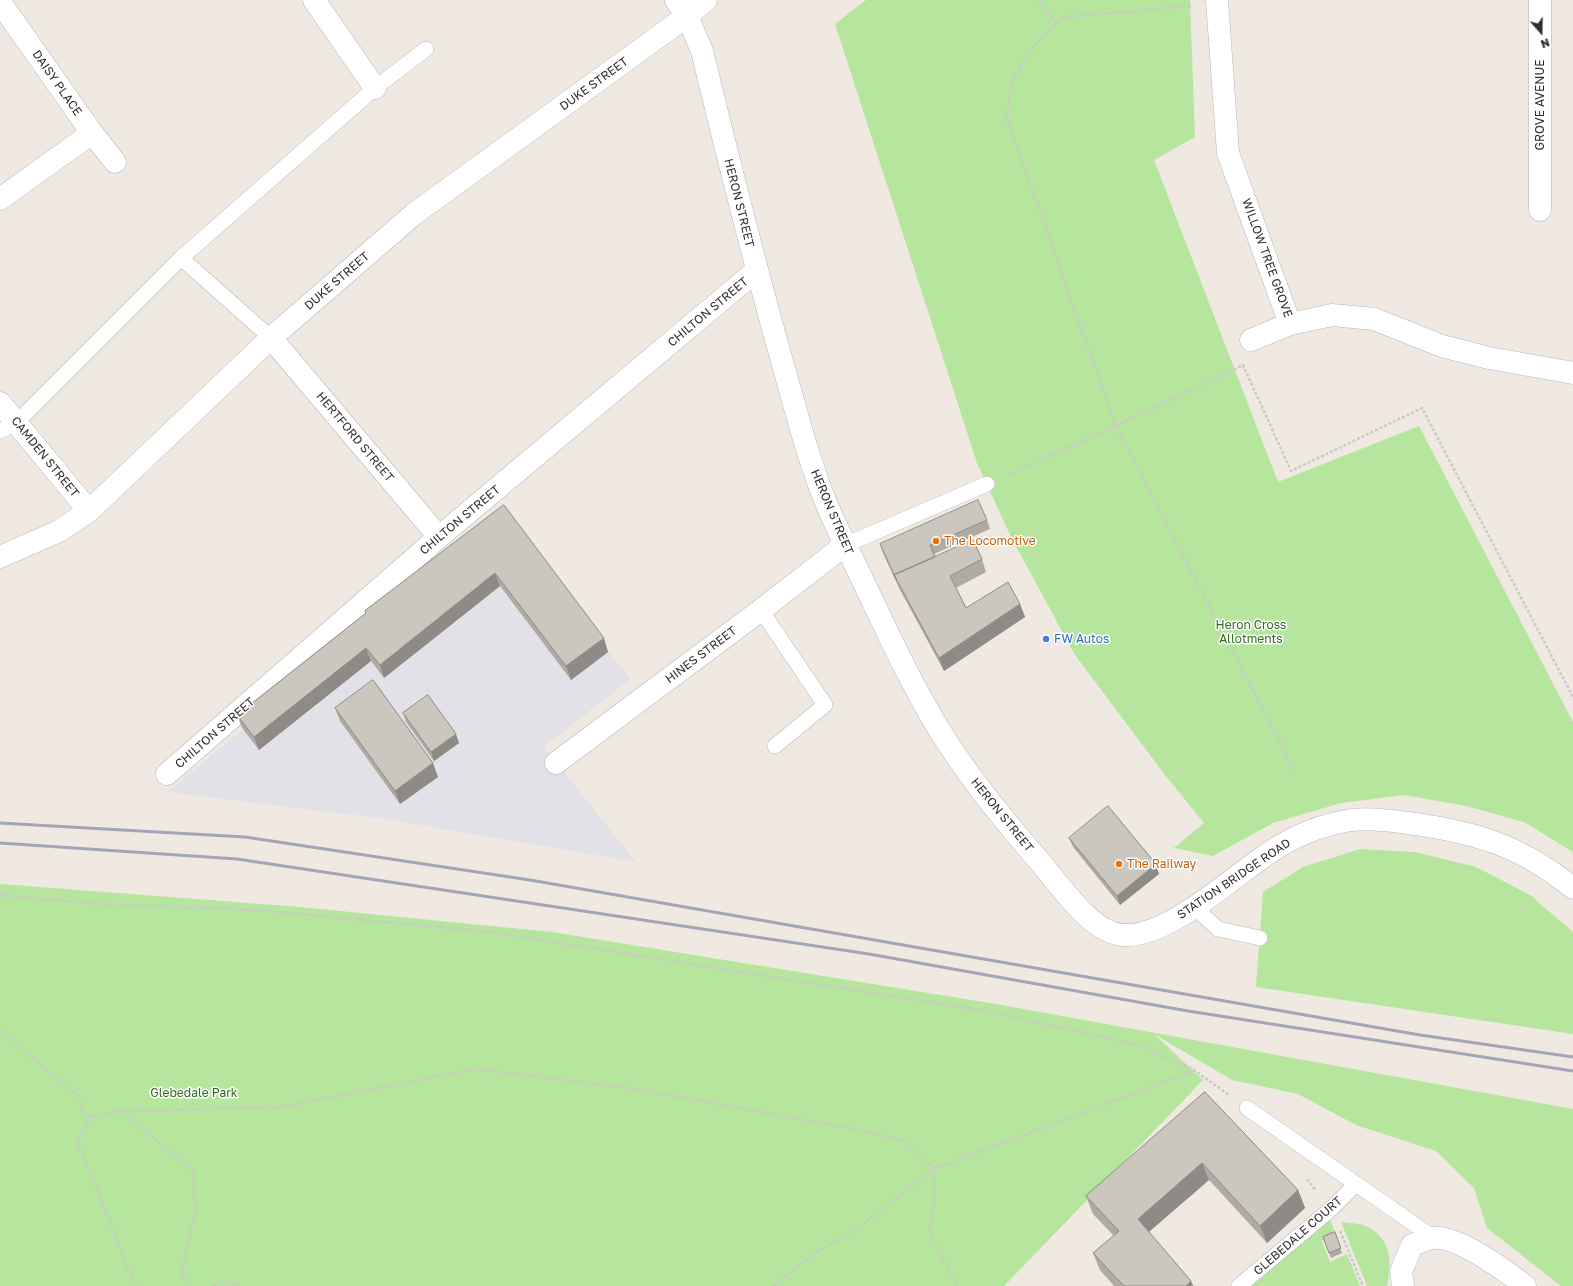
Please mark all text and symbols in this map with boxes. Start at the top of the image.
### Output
north arrow [1521,12,1561,52]
text: N [1539,36,1551,51]
street label: DAISY PLACE [29,48,85,118]
street label: DUKE STREET [557,54,631,114]
street label: GROVE AVENUE [1533,59,1547,151]
street label: HERON STREET [721,157,757,249]
street label: WILLOW TREE GROVE [1239,197,1295,319]
street label: DUKE STREET [302,249,372,313]
street label: CHILTON STREET [665,274,751,350]
street label: HERTFORD STREET [313,389,397,485]
street label: CAMDEN STREET [8,414,82,500]
street label: HERON STREET [808,467,856,557]
street label: CHILTON STREET [417,482,503,558]
place label: The Locomotive [944,534,1036,548]
marker: The Locomotive [931,536,941,546]
park label: Heron Cross Allotments [1216,618,1286,646]
street label: HINES STREET [663,624,739,686]
place label: FW Autos [1054,632,1109,646]
marker: FW Autos [1041,634,1051,644]
street label: CHILTON STREET [172,695,258,771]
street label: HERON STREET [968,775,1036,855]
street label: STATION BRIDGE ROAD [1175,836,1293,922]
place label: The Railway [1127,857,1196,871]
marker: The Railway [1114,859,1124,869]
park label: Glebedale Park [150,1086,238,1100]
street label: GLEBEDALE COURT [1251,1194,1345,1278]

